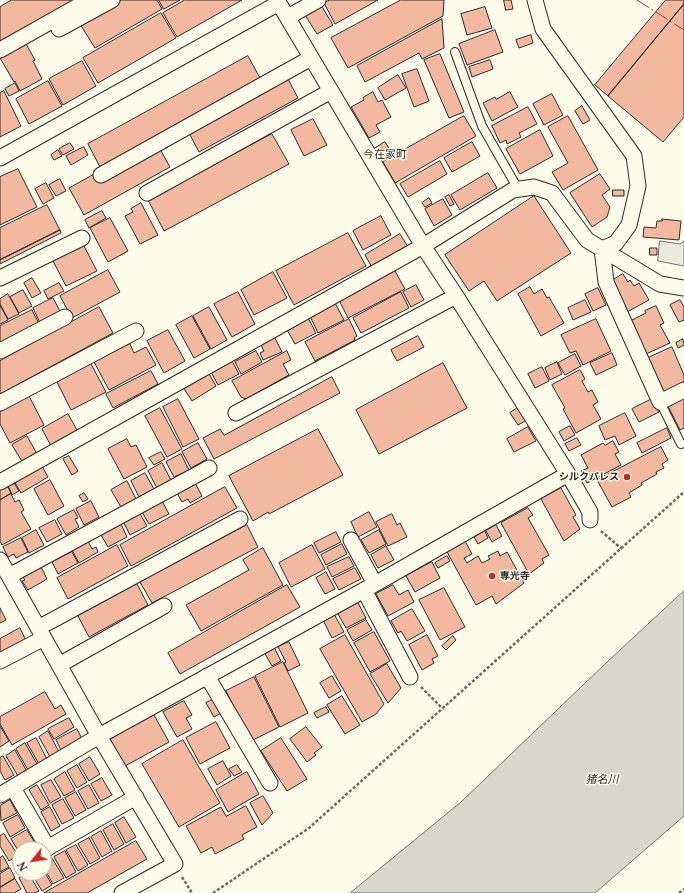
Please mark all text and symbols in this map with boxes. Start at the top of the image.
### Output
district label: 今在家町 [363,148,407,162]
place label: シルクパレス [559,471,619,483]
marker: シルクパレス [622,472,632,482]
place label: 専光寺 [500,570,530,582]
marker: 専光寺 [487,571,497,581]
water label: 猪名川 [586,773,618,787]
north arrow [12,841,52,881]
text: N [13,859,31,874]

